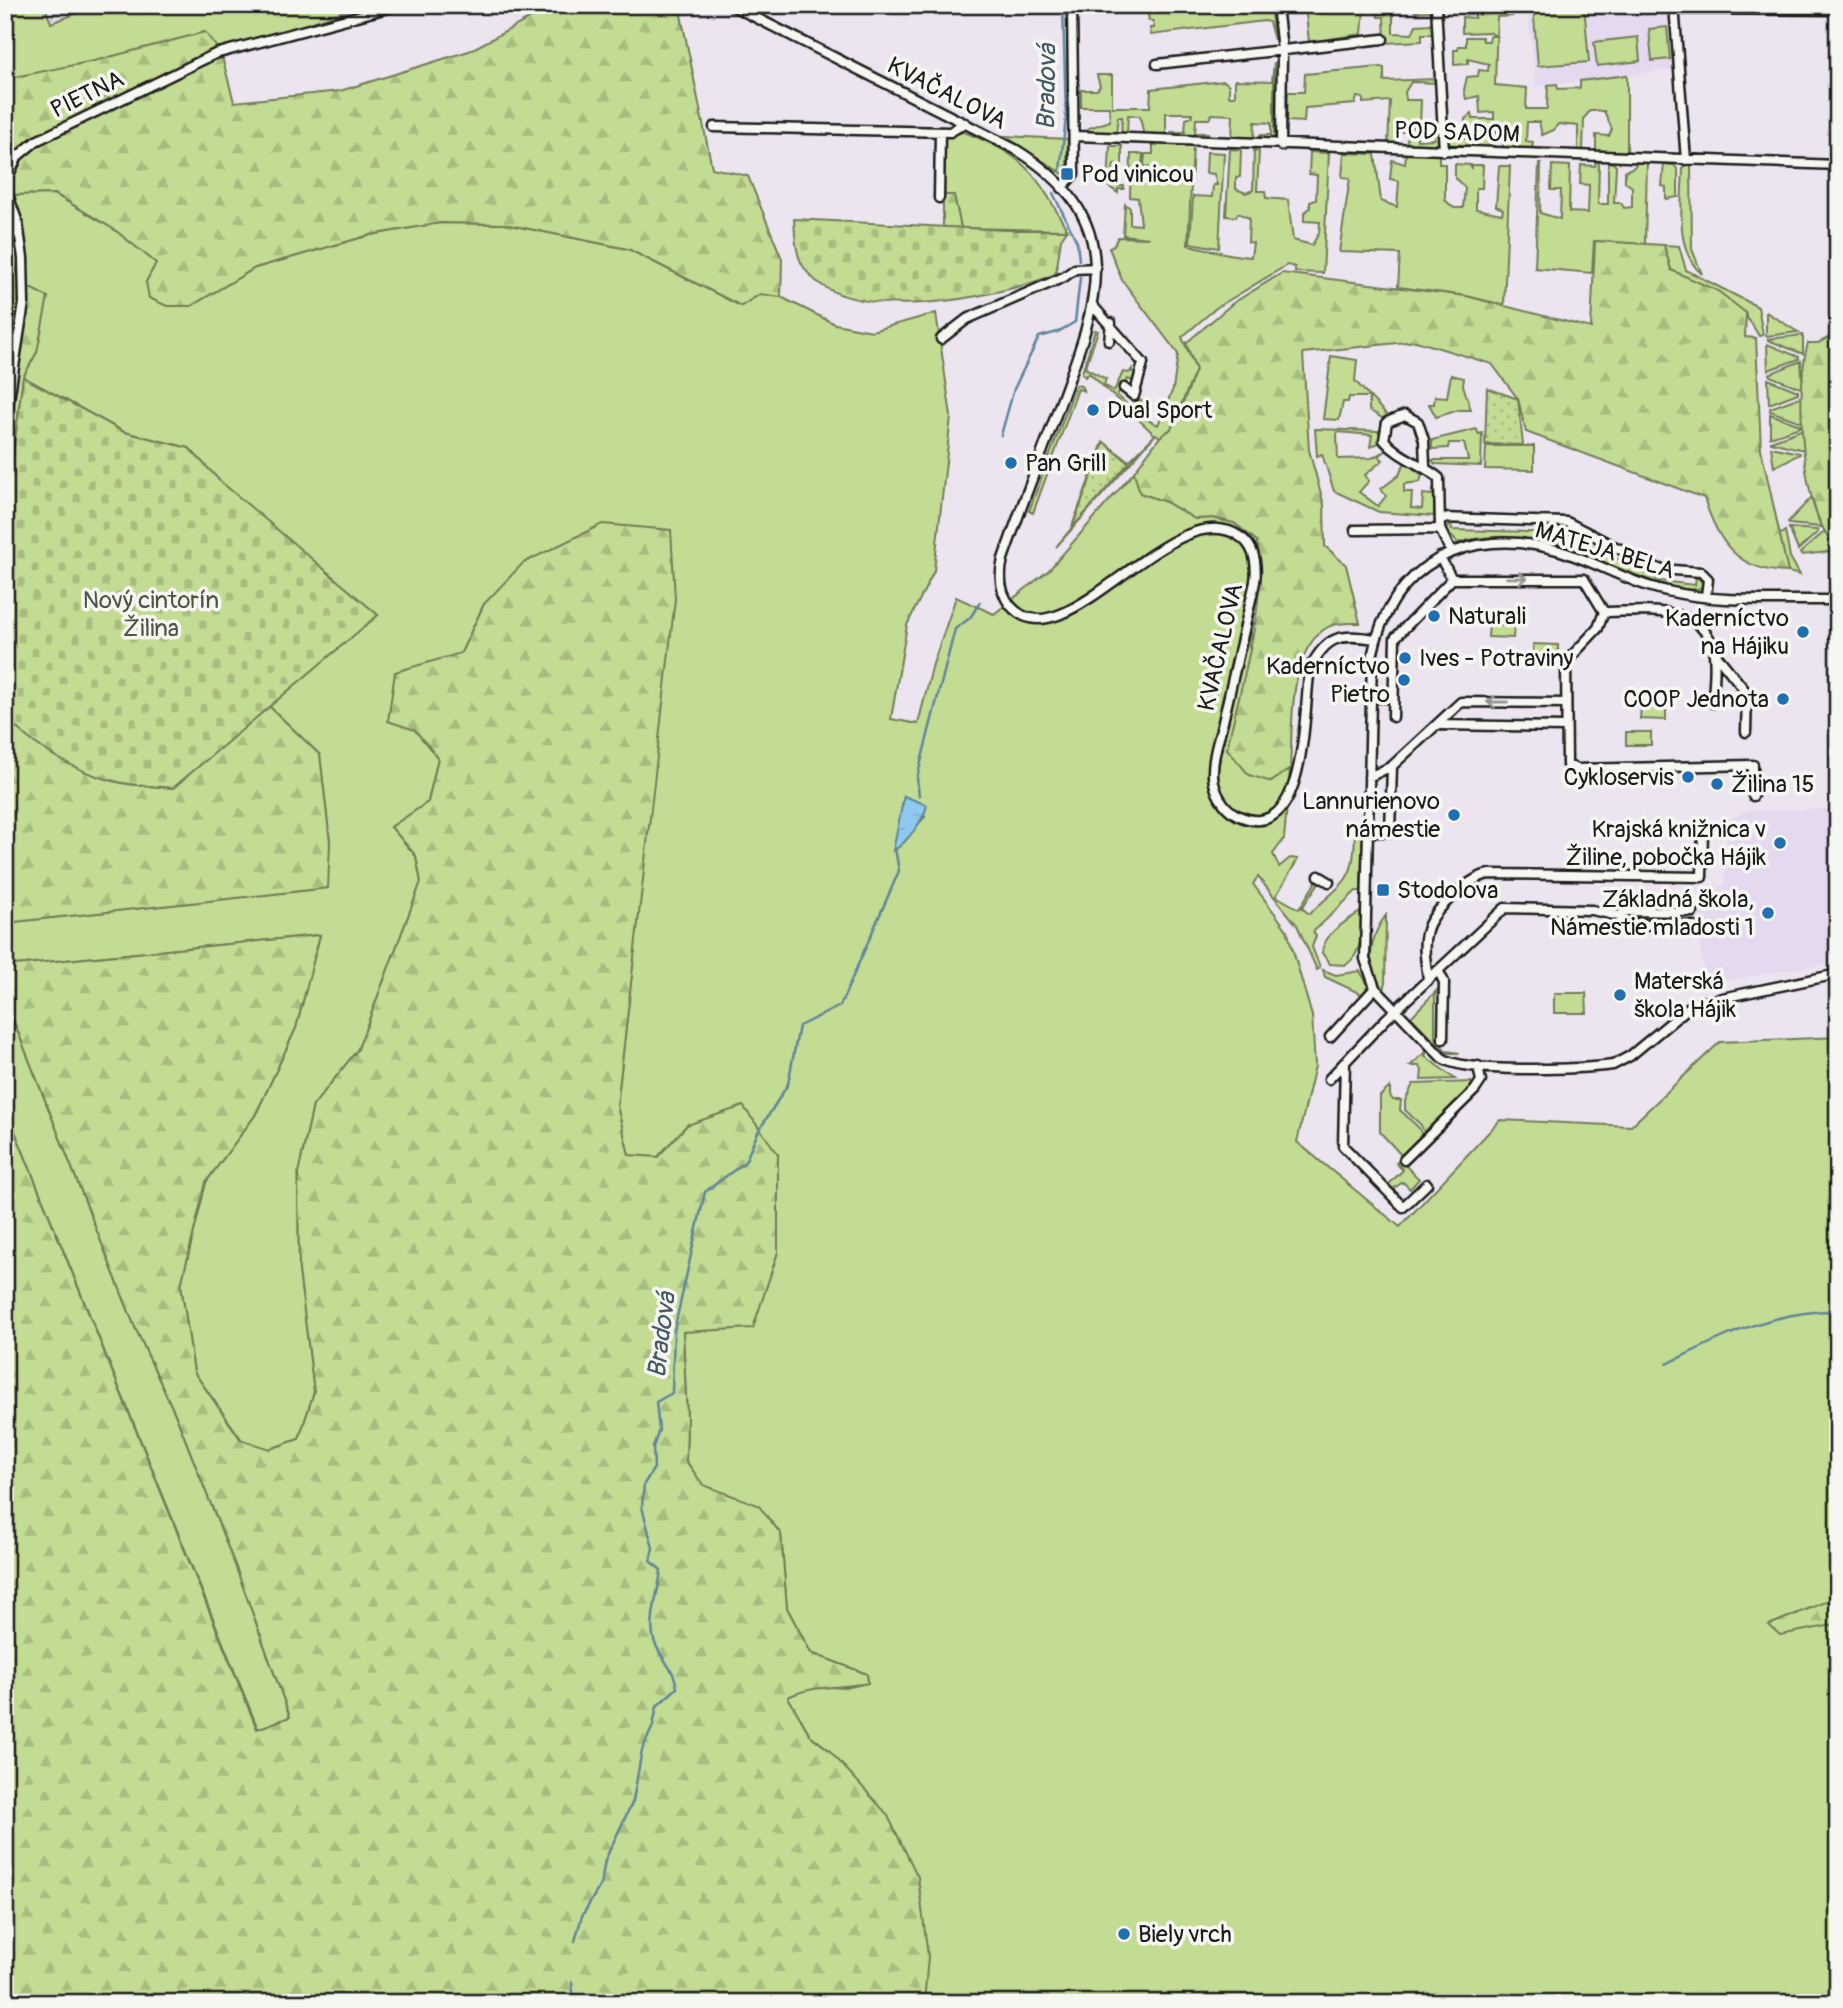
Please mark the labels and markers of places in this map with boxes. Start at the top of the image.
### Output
place label: Pod vinicou [1081,160,1194,189]
marker: Pod vinicou [1059,166,1075,182]
place label: Dual Sport [1107,396,1213,425]
marker: Dual Sport [1085,402,1101,418]
place label: Pan Grill [1025,449,1107,478]
marker: Pan Grill [1003,455,1019,471]
place label: Naturali [1448,602,1526,631]
place label: Kaderníctvo na Hájiku [1665,604,1789,661]
marker: Naturali [1426,608,1442,624]
marker: Kaderníctvo na Hájiku [1795,624,1811,640]
place label: Ives - Potraviny [1419,644,1574,673]
marker: Ives - Potraviny [1397,650,1413,666]
place label: Kaderníctvo Pietro [1266,652,1390,709]
marker: Kaderníctvo Pietro [1396,672,1412,688]
place label: COOP Jednota [1623,685,1769,714]
marker: COOP Jednota [1775,691,1791,707]
place label: Cykloservis [1563,763,1674,792]
marker: Cykloservis [1680,769,1696,785]
place label: Žilina 15 [1731,770,1814,799]
marker: Žilina 15 [1709,776,1725,792]
place label: Lannurienovo námestie [1302,787,1440,844]
marker: Lannurienovo námestie [1446,807,1462,823]
place label: Krajská knižnica v Žiline, pobočka Hájik [1566,815,1766,872]
marker: Krajská knižnica v Žiline, pobočka Hájik [1772,835,1788,851]
place label: Stodolova [1397,876,1498,905]
marker: Stodolova [1375,882,1391,898]
place label: Základná škola, Námestie mladosti 1 [1550,885,1754,942]
marker: Základná škola, Námestie mladosti 1 [1760,905,1776,921]
place label: Materská škola Hájik [1634,967,1736,1024]
marker: Materská škola Hájik [1612,987,1628,1003]
place label: Biely vrch [1138,1920,1232,1949]
marker: Biely vrch [1116,1926,1132,1942]

